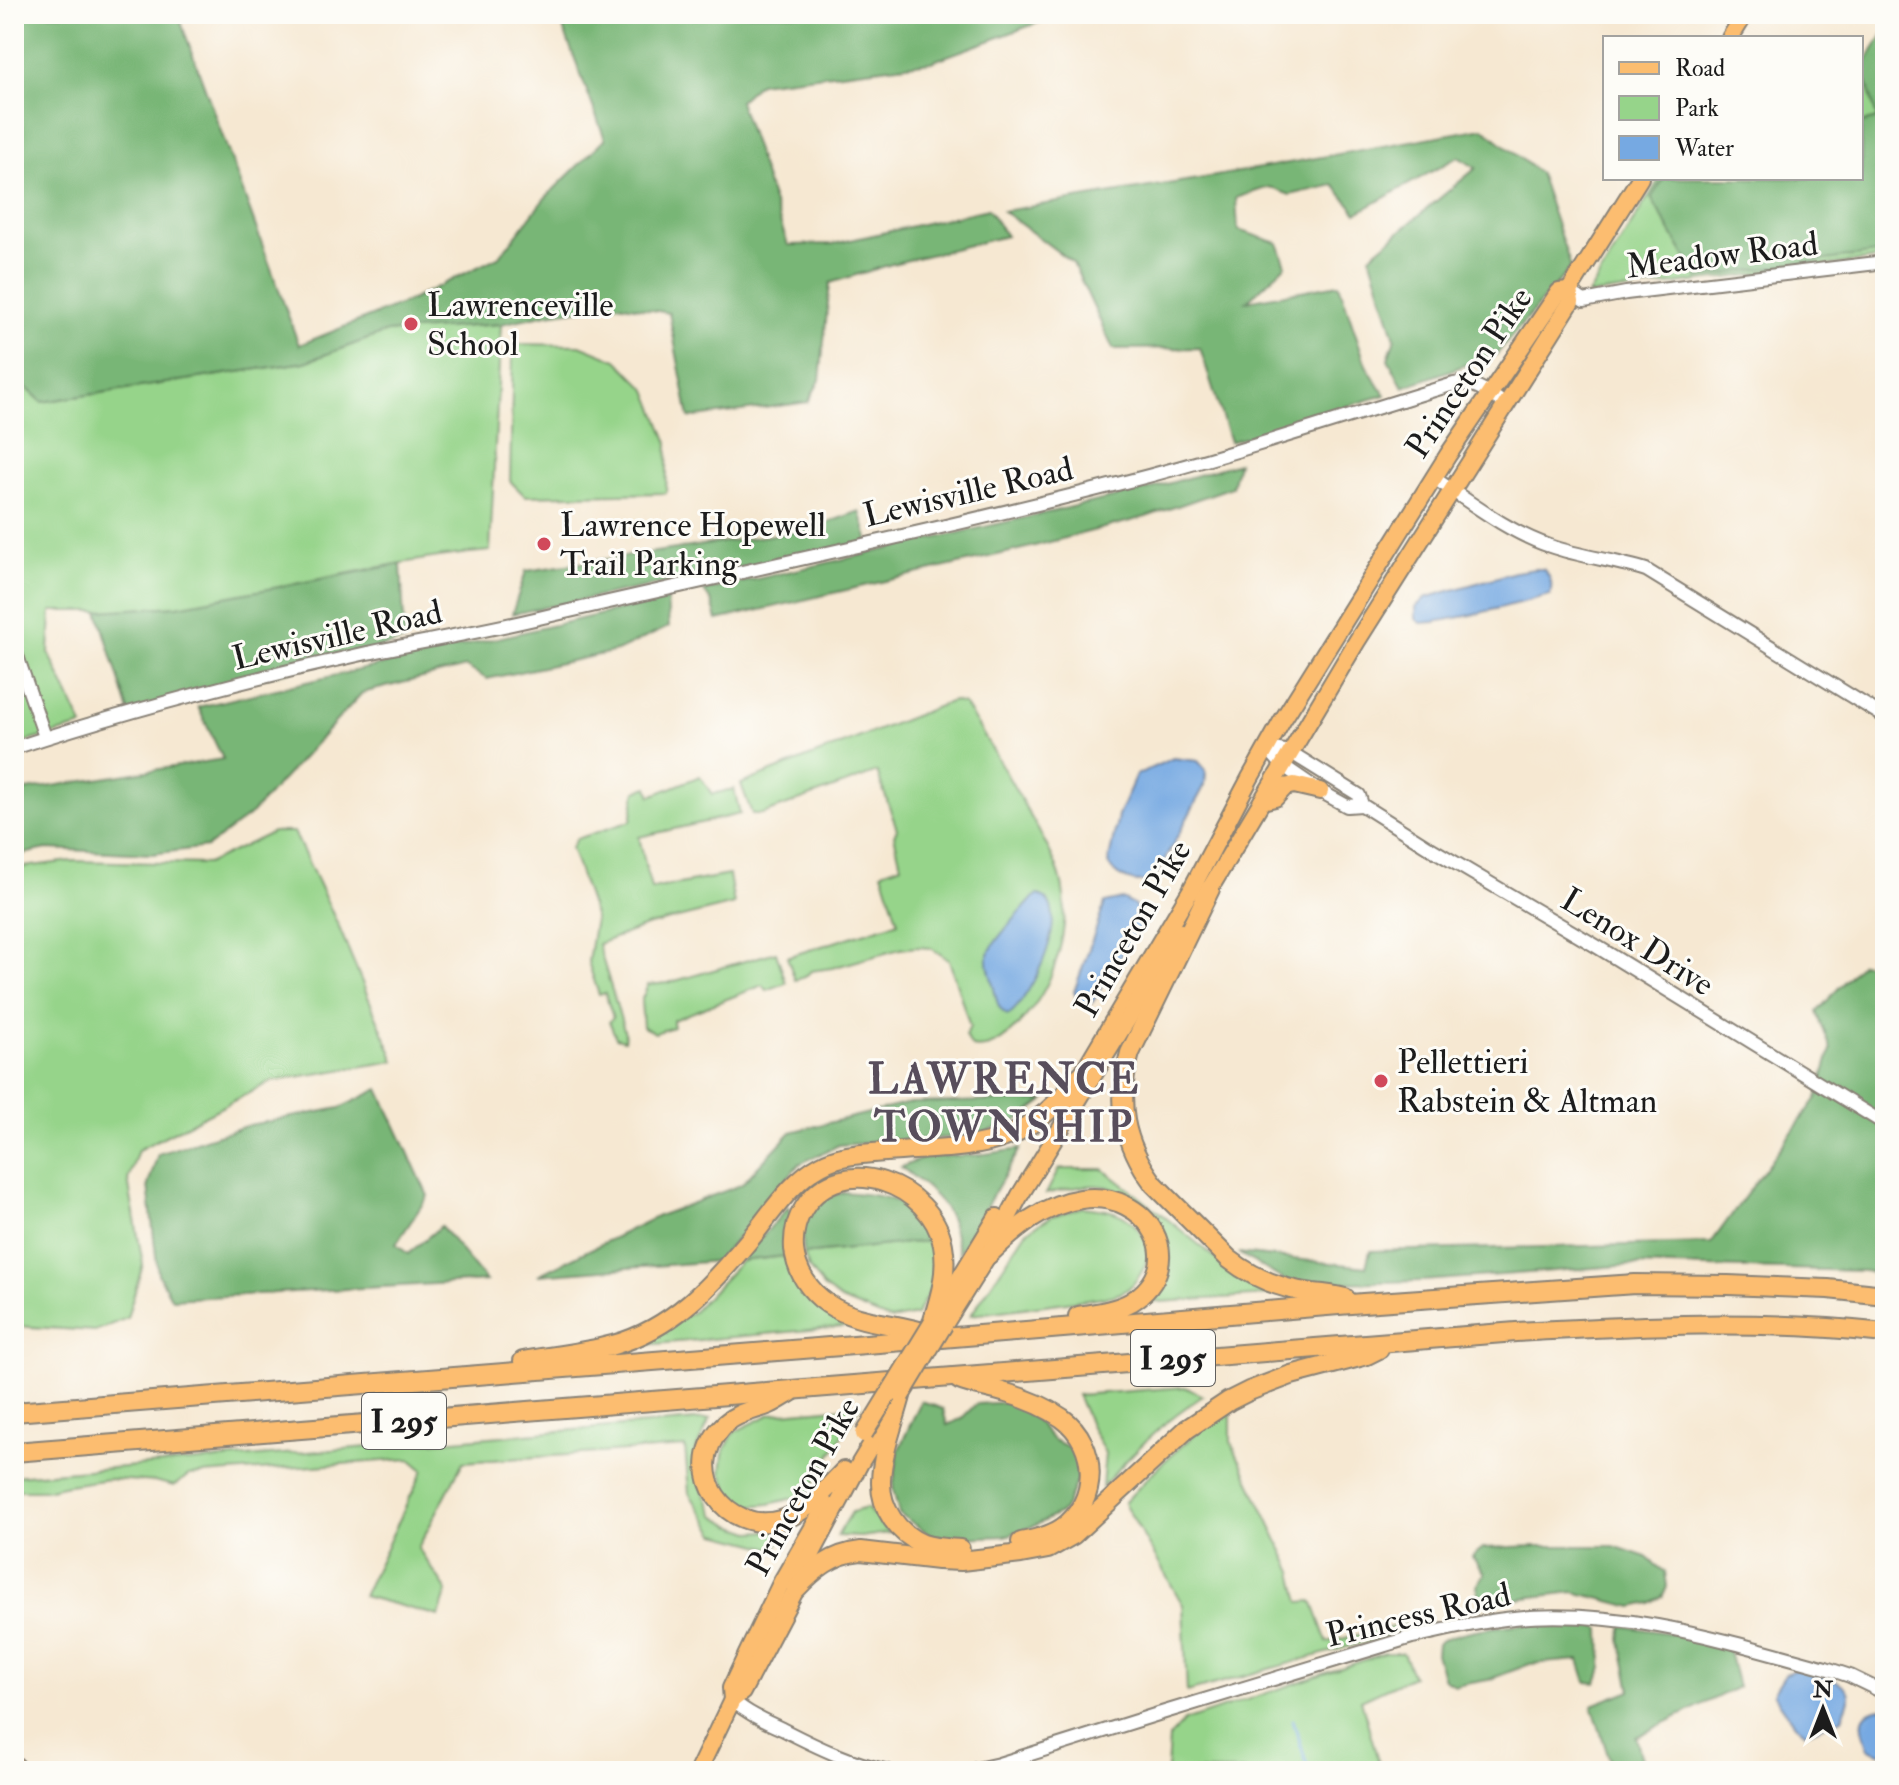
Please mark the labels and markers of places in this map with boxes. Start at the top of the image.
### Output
place label: Lawrenceville School [427,284,614,366]
marker: Lawrenceville School [402,315,420,333]
place label: Lawrence Hopewell Trail Parking [560,504,826,586]
marker: Lawrence Hopewell Trail Parking [535,535,553,553]
place label: Pellettieri Rabstein & Altman [1397,1041,1657,1123]
marker: Pellettieri Rabstein & Altman [1372,1072,1390,1090]

